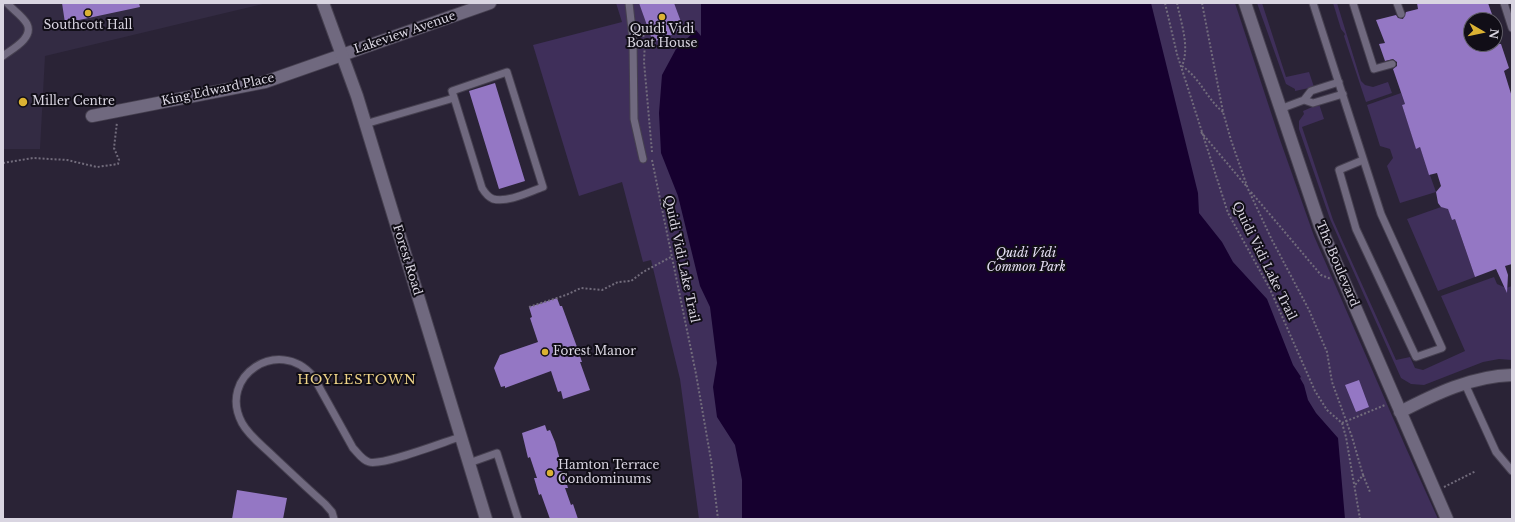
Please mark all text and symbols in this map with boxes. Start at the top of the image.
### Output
marker: Southcott Hall [83,8,93,18]
street label: Lakeview Avenue [352,9,458,57]
marker: Quidi Vidi Boat House [657,12,667,22]
north arrow [1463,12,1503,52]
place label: Southcott Hall [44,19,132,33]
place label: Quidi Vidi Boat House [627,23,697,51]
text: N [1486,28,1502,40]
street label: King Edward Place [160,71,276,109]
place label: Miller Centre [32,95,115,109]
marker: Miller Centre [17,96,29,108]
street label: Quidi Vidi Lake Trail [660,194,702,324]
street label: Quidi Vidi Lake Trail [1229,199,1299,323]
street label: The Boulevard [1313,219,1361,309]
street label: Forest Road [389,223,425,297]
park label: Quidi Vidi Common Park [986,247,1066,275]
place label: Forest Manor [553,345,636,359]
marker: Forest Manor [540,347,550,357]
district label: HOYLESTOWN [297,372,417,388]
place label: Hamton Terrace Condominums [558,459,659,487]
marker: Hamton Terrace Condominums [545,468,555,478]

